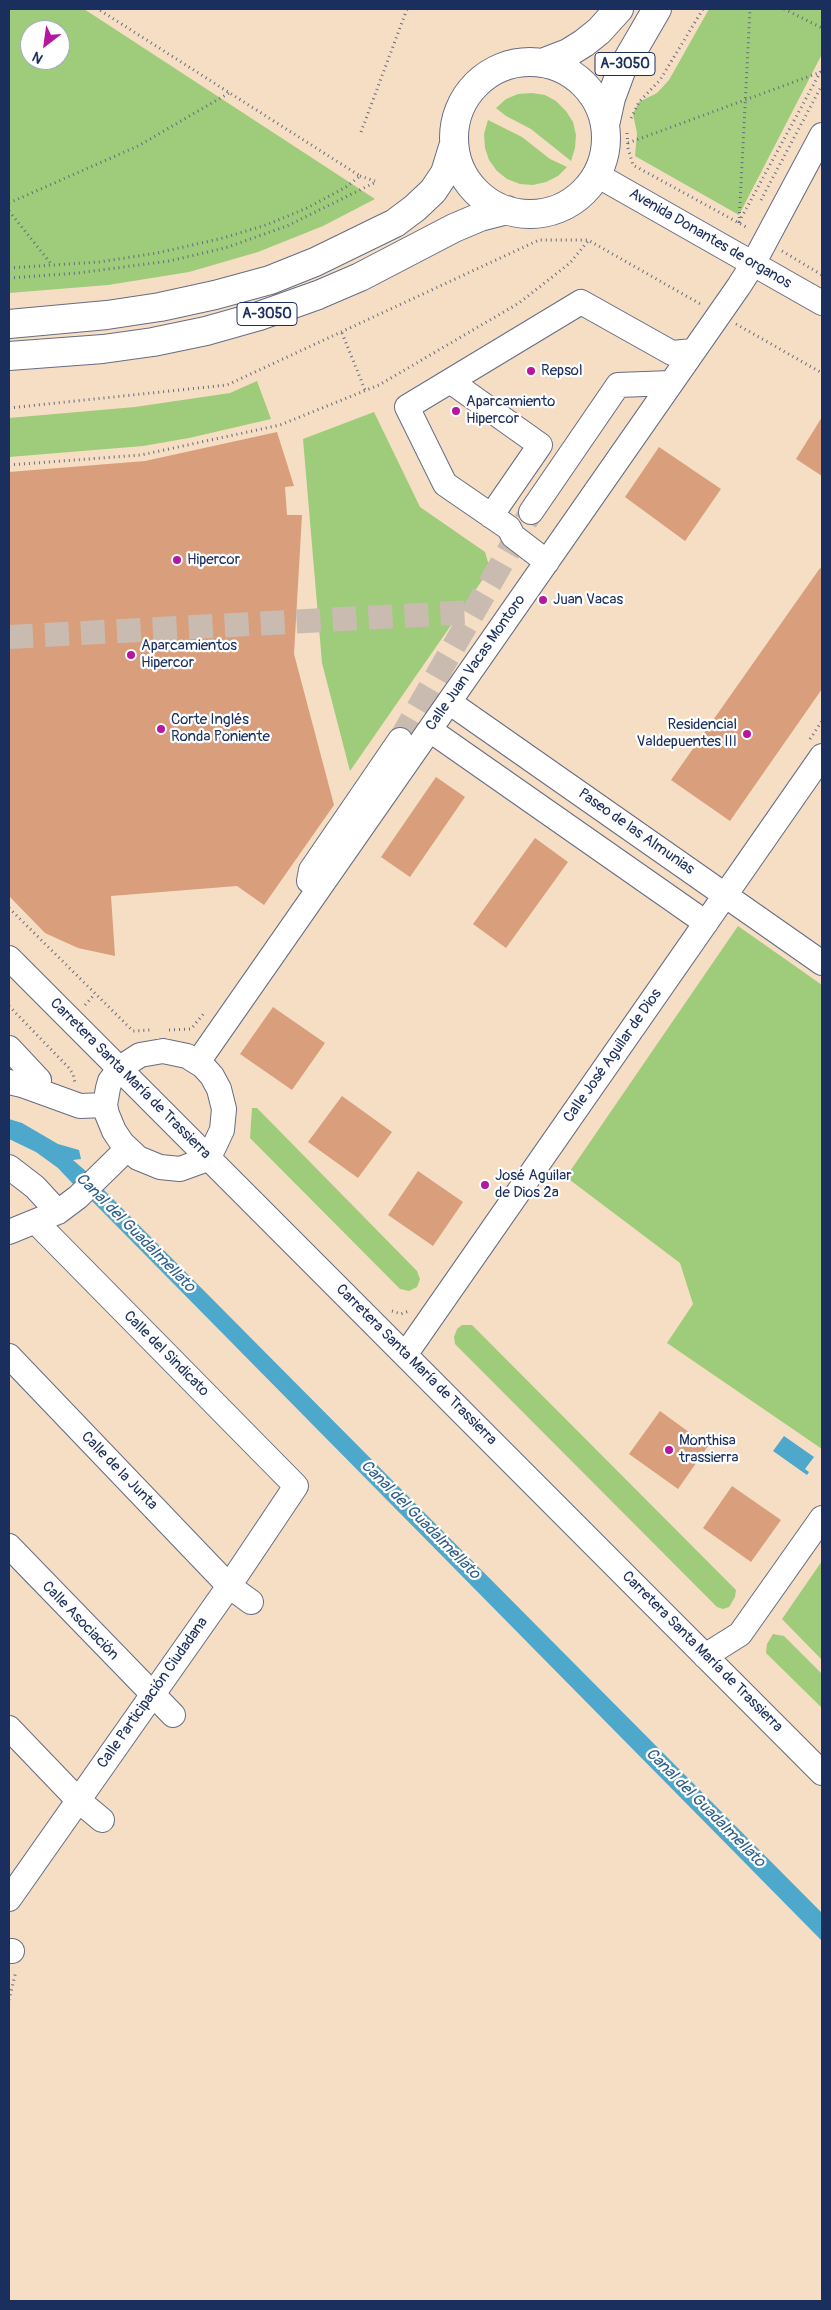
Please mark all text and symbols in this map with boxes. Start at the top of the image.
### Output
north arrow [20,20,70,70]
text: N [29,48,46,67]
road number: A-3050 [595,52,655,76]
street label: Avenida Donantes de organos [626,185,794,293]
road number: A-3050 [237,302,297,326]
place label: Repsol [541,362,582,380]
marker: Repsol [525,365,537,377]
place label: Aparcamiento Hipercor [466,393,555,428]
marker: Aparcamiento Hipercor [450,405,462,417]
place label: Hipercor [187,551,240,569]
marker: Hipercor [171,554,183,566]
place label: Juan Vacas [553,591,623,609]
street label: Calle Juan Vacas Montoro [422,592,530,734]
marker: Juan Vacas [537,594,549,606]
place label: Aparcamientos Hipercor [141,637,237,672]
marker: Aparcamientos Hipercor [125,649,137,661]
place label: Corte Inglés Ronda Poniente [171,711,270,746]
place label: Residencial Valdepuentes III [636,716,737,751]
marker: Corte Inglés Ronda Poniente [155,723,167,735]
marker: Residencial Valdepuentes III [741,728,753,740]
street label: Paseo de las Almunias [574,785,698,879]
street label: Calle José Aguilar de Dios [560,986,666,1126]
street label: Carretera Santa María de Trassierra [46,995,214,1163]
place label: José Aguilar de Dios 2ª [495,1167,572,1202]
water label: Canal del Guadalmellato [71,1169,199,1297]
marker: José Aguilar de Dios 2ª [479,1179,491,1191]
street label: Carretera Santa María de Trassierra [332,1281,500,1449]
street label: Calle del Sindicato [119,1307,213,1401]
street label: Calle de la Junta [77,1428,161,1514]
place label: Monthisa trassierra [679,1432,739,1467]
marker: Monthisa trassierra [663,1444,675,1456]
water label: Canal del Guadalmellato [356,1456,484,1584]
street label: Carretera Santa María de Trassierra [618,1568,786,1736]
street label: Calle Asociación [38,1578,122,1664]
street label: Calle Participación Ciudadana [94,1614,212,1772]
water label: Canal del Guadalmellato [641,1744,769,1872]

